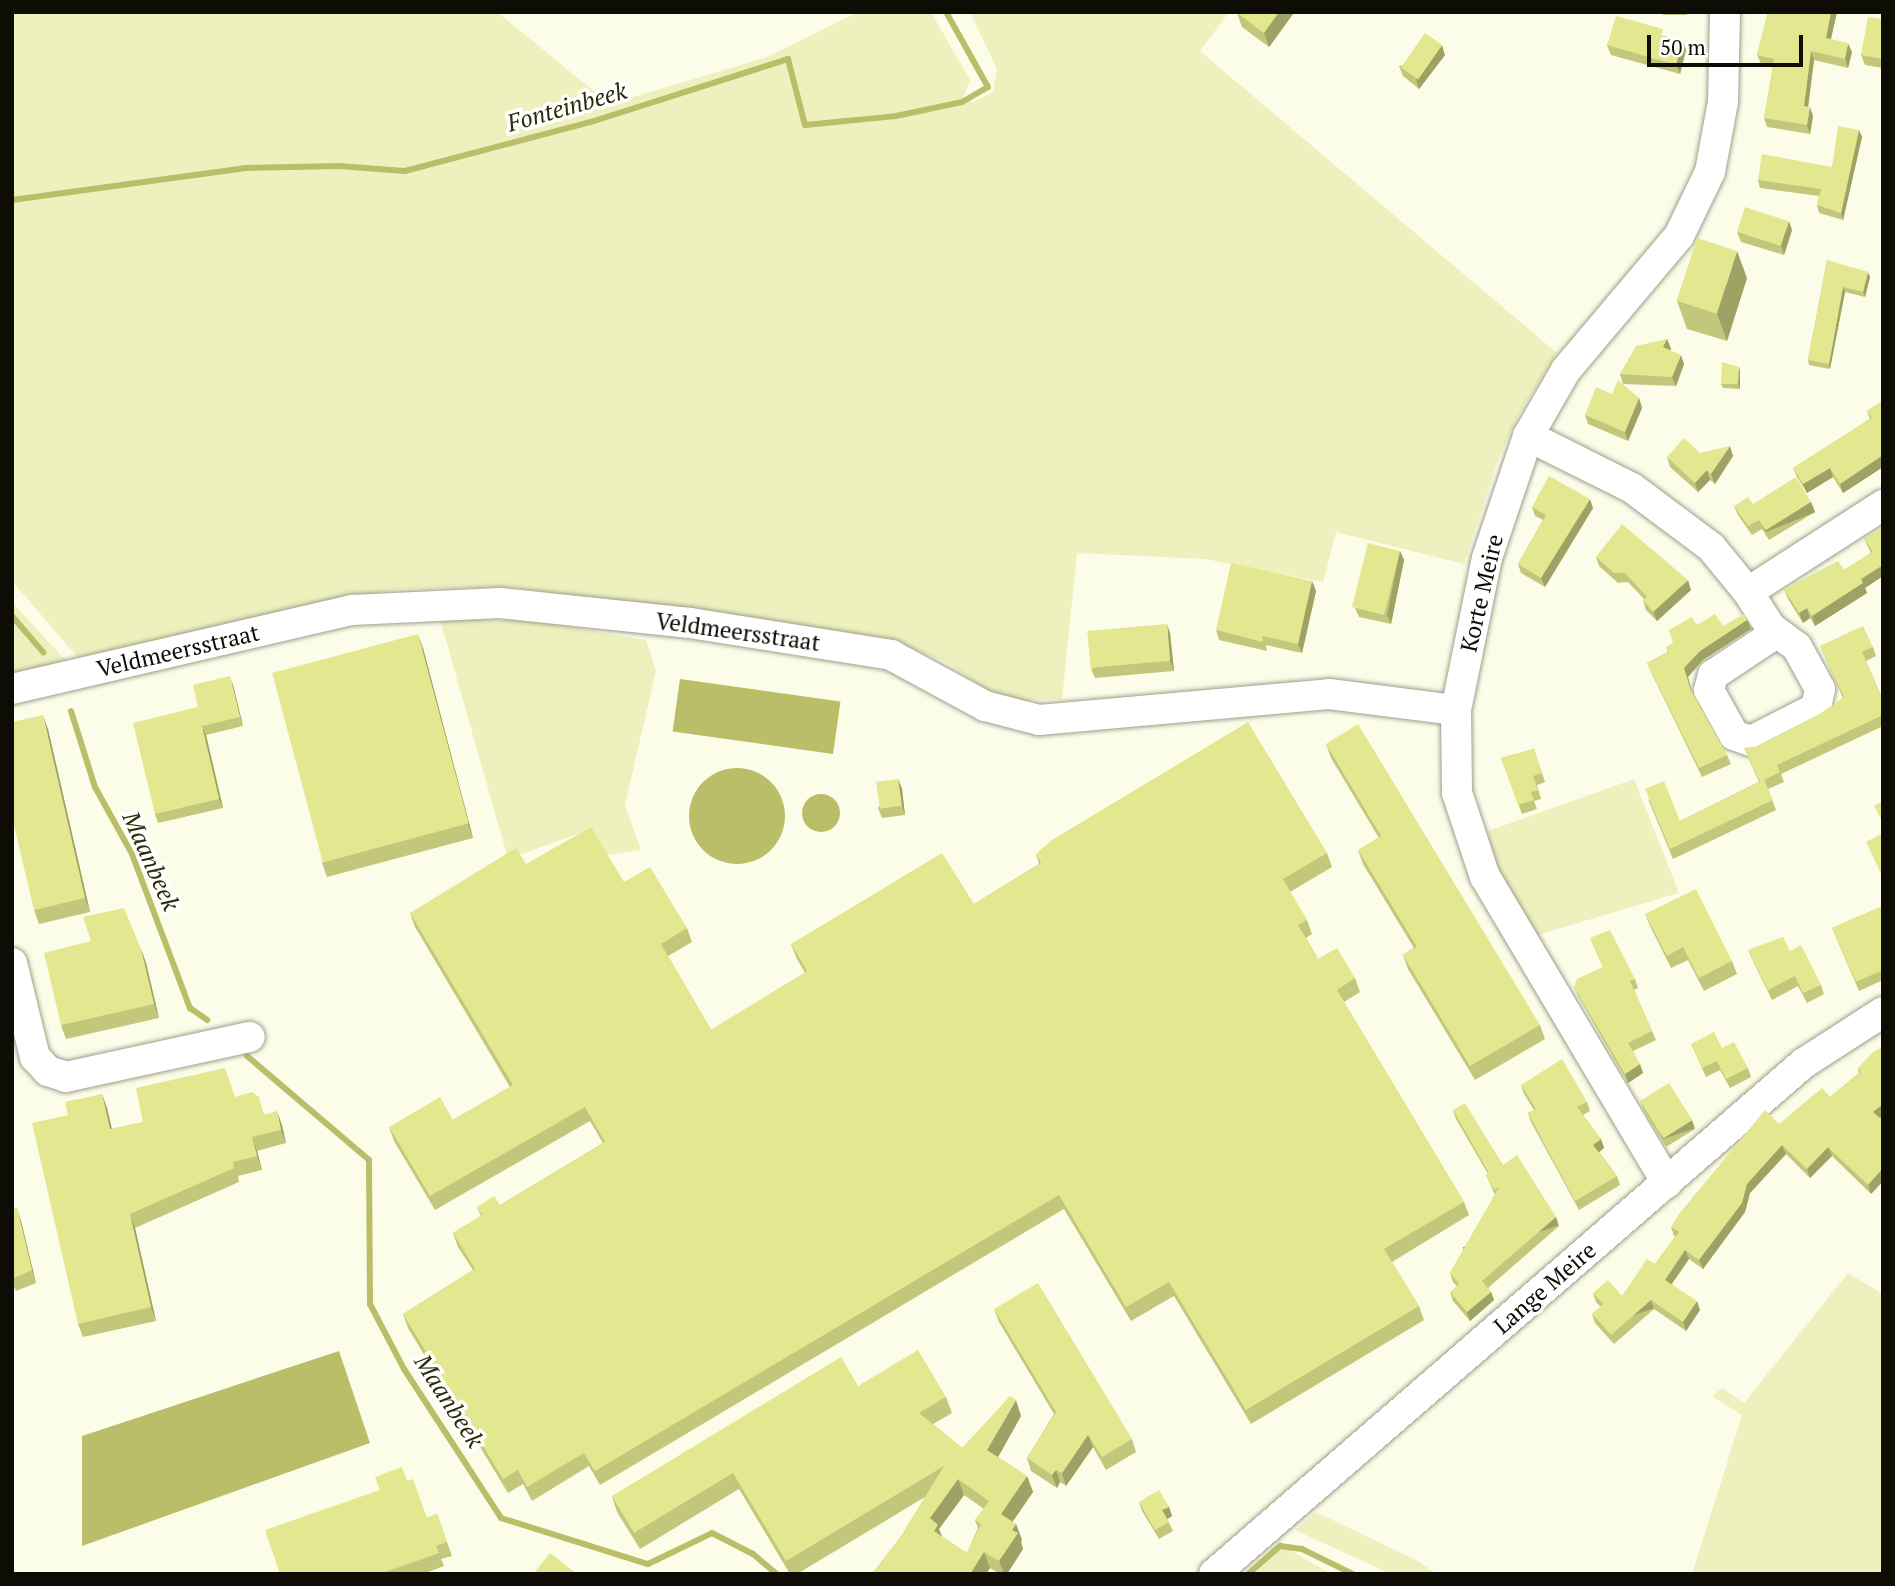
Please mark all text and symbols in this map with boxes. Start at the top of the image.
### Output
scale bar [1650,21,1806,65]
text: 50 m [1660,33,1706,61]
water label: Fonteinbeek [504,76,630,138]
street label: Korte Meire [1455,532,1509,654]
street label: Veldmeersstraat [654,607,822,657]
street label: Veldmeersstraat [94,619,262,683]
water label: Maanbeek [116,807,186,915]
street label: Lange Meire [1488,1236,1602,1340]
water label: Maanbeek [408,1349,490,1453]

